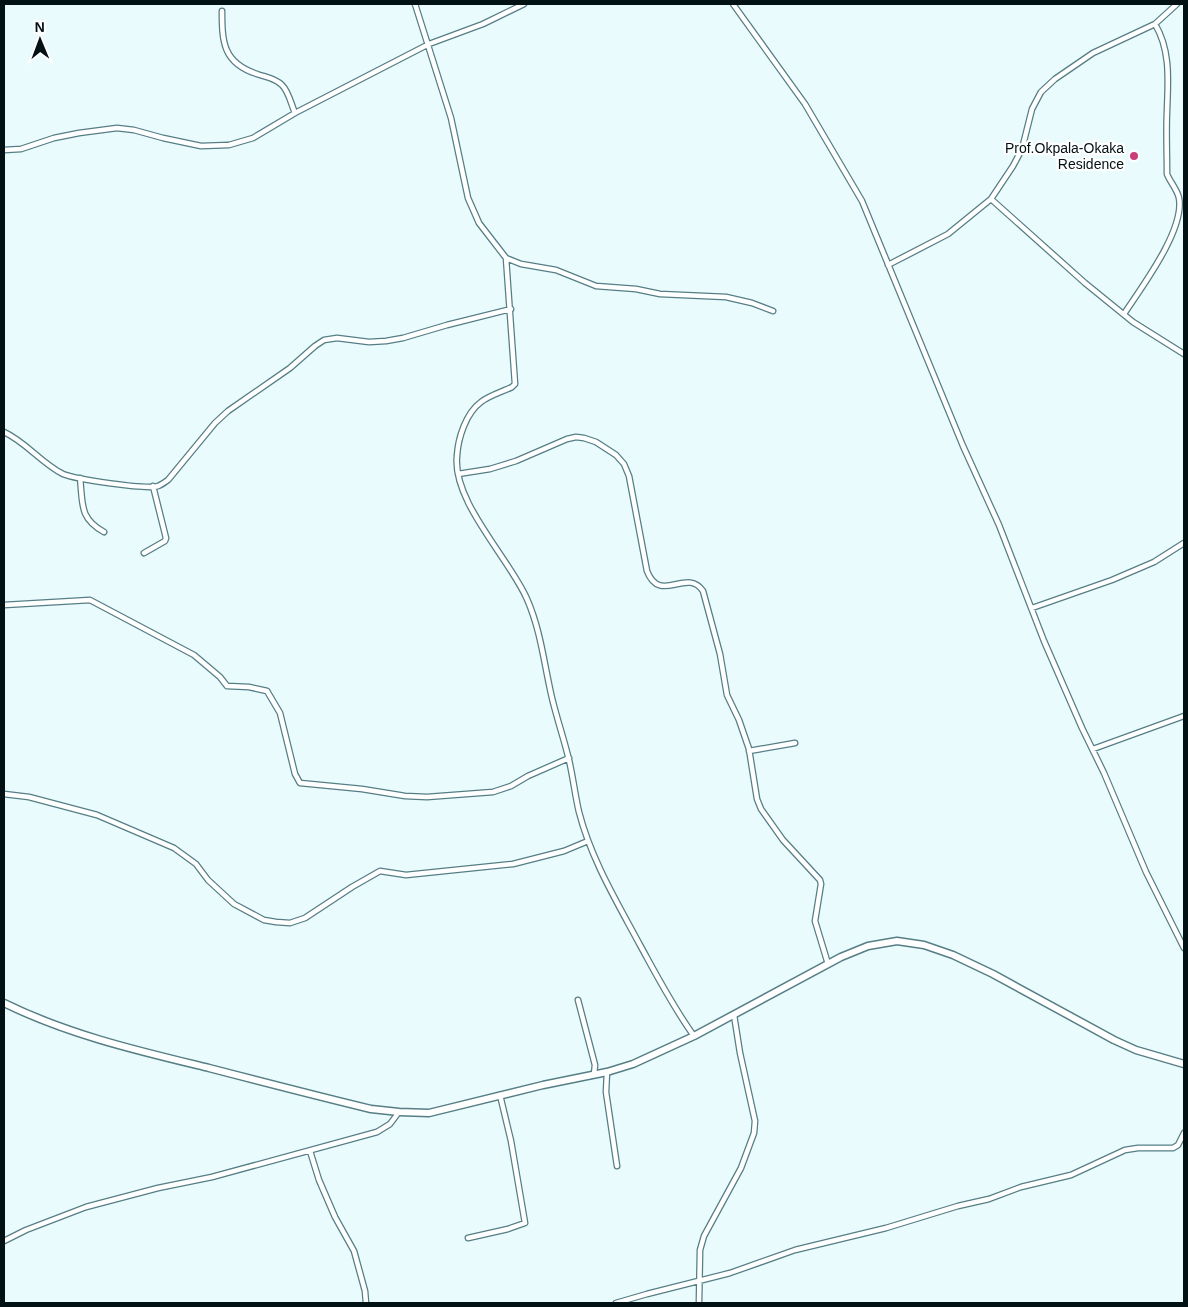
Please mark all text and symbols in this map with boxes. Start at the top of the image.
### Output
north arrow [15,15,65,65]
text: N [35,19,45,35]
place label: Prof.Okpala-Okaka Residence [1005,140,1124,172]
marker: Prof.Okpala-Okaka Residence [1128,150,1140,162]

